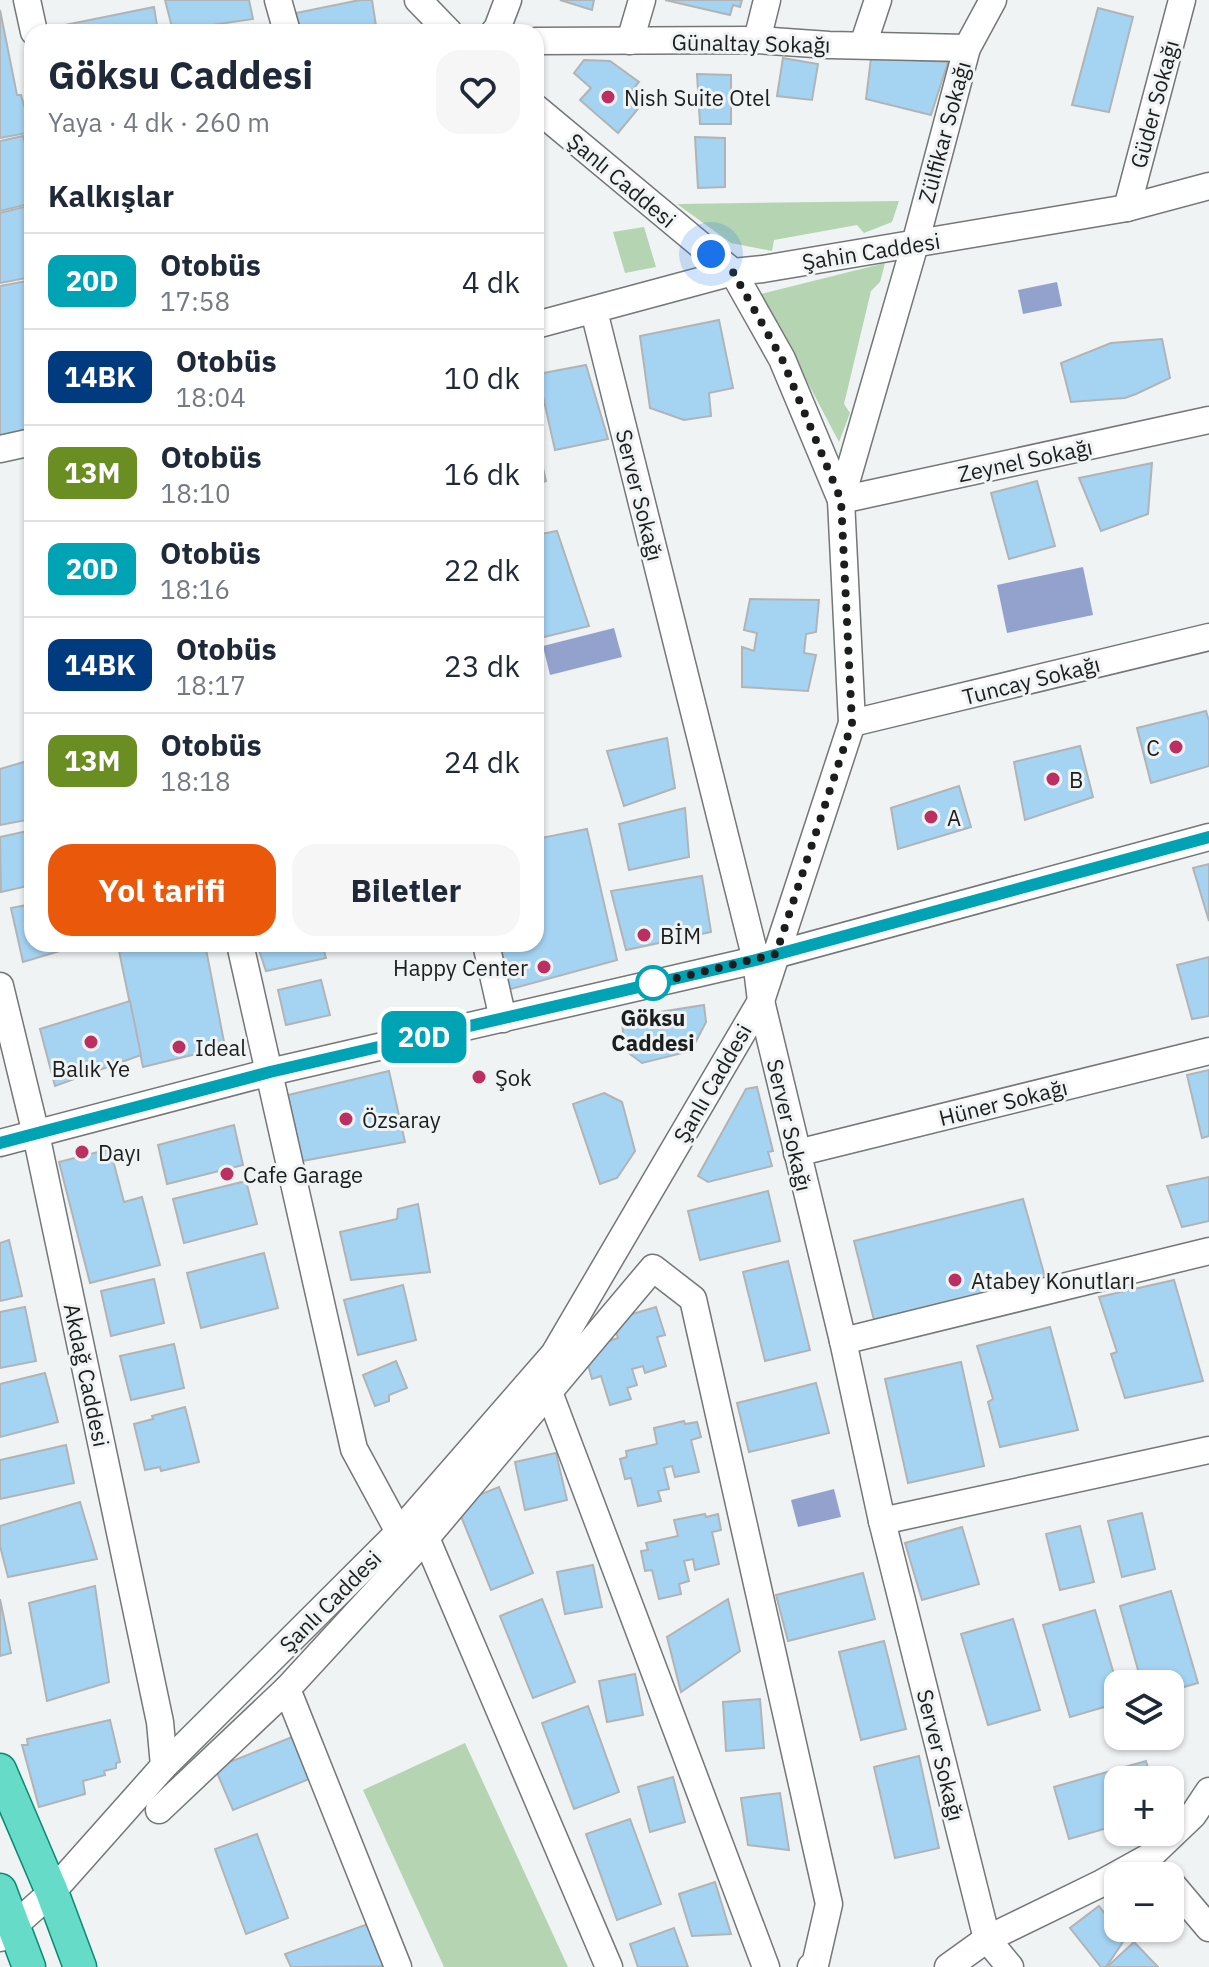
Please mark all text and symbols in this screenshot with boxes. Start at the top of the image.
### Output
street label: Günaltay Sokağı [671,27,831,59]
street label: Güder Sokağı [1123,37,1185,171]
text: Göksu Caddesi [48,50,313,99]
button: heart [436,50,520,134]
street label: Zülfikar Sokağı [911,58,977,206]
place label: Nish Suite Otel [624,83,770,112]
marker: Nish Suite Otel [599,88,617,106]
text: Yaya · 4 dk · 260 m [48,105,270,139]
street label: Şanlı Caddesi [562,126,682,234]
text: Kalkışlar [48,176,174,215]
street label: Şahin Caddesi [800,226,942,276]
your location [691,234,731,274]
text: Otobüs [160,245,261,284]
text: 20D [65,262,119,299]
text: 4 dk [462,262,520,301]
text: 17:58 [160,284,230,318]
text: Otobüs [176,341,277,380]
text: 14BK [64,358,136,395]
text: 10 dk [444,358,520,397]
text: 18:04 [176,380,246,414]
street label: Server Sokağı [610,426,670,564]
street label: Zeynel Sokağı [955,432,1095,488]
text: Otobüs [161,437,262,476]
text: 13M [64,454,121,491]
text: 16 dk [444,454,520,493]
text: 18:10 [161,476,231,510]
text: Otobüs [160,533,261,572]
text: 20D [65,550,119,587]
text: 22 dk [444,550,520,589]
text: 18:16 [160,572,230,606]
text: Otobüs [176,629,277,668]
text: 14BK [64,646,136,683]
text: 23 dk [444,646,520,685]
street label: Tuncay Sokağı [959,649,1103,711]
text: 18:17 [176,668,246,702]
text: Otobüs [161,725,262,764]
place label: C [1146,733,1160,762]
marker: C [1167,738,1185,756]
text: 13M [64,742,121,779]
text: 24 dk [444,742,520,781]
text: 18:18 [161,764,231,798]
place label: B [1069,765,1083,794]
marker: B [1044,770,1062,788]
place label: A [947,803,961,832]
marker: A [922,808,940,826]
button: Yol tarifi [48,844,276,936]
button: Biletler [292,844,520,936]
place label: BİM [660,921,701,950]
marker: BİM [635,926,653,944]
place label: Happy Center [393,953,528,982]
marker: Happy Center [535,958,553,976]
marker: Göksu Caddesi [636,966,670,1000]
place label: Göksu Caddesi [611,1003,695,1057]
line badge: 20D [378,1011,470,1063]
text: 20D [397,1018,451,1055]
street label: Şanlı Caddesi [666,1018,758,1148]
marker: Balık Ye [82,1033,100,1051]
place label: Ideal [195,1033,246,1062]
marker: Ideal [170,1038,188,1056]
place label: Balık Ye [52,1054,130,1083]
street label: Server Sokağı [761,1056,819,1194]
place label: Şok [495,1063,532,1092]
marker: Şok [470,1068,488,1086]
street label: Hüner Sokağı [936,1072,1070,1132]
place label: Özsaray [362,1105,441,1134]
marker: Özsaray [337,1110,355,1128]
place label: Dayı [98,1138,141,1167]
marker: Dayı [73,1143,91,1161]
place label: Cafe Garage [243,1160,363,1189]
marker: Cafe Garage [218,1165,236,1183]
place label: Atabey Konutları [971,1266,1135,1295]
marker: Atabey Konutları [946,1271,964,1289]
street label: Akdağ Caddesi [58,1301,116,1449]
street label: Şanlı Caddesi [273,1544,387,1658]
map controls [1104,1670,1184,1942]
button: layers [1104,1670,1184,1750]
street label: Server Sokağı [911,1686,971,1824]
button: + [1104,1766,1184,1846]
button: − [1104,1862,1184,1942]

